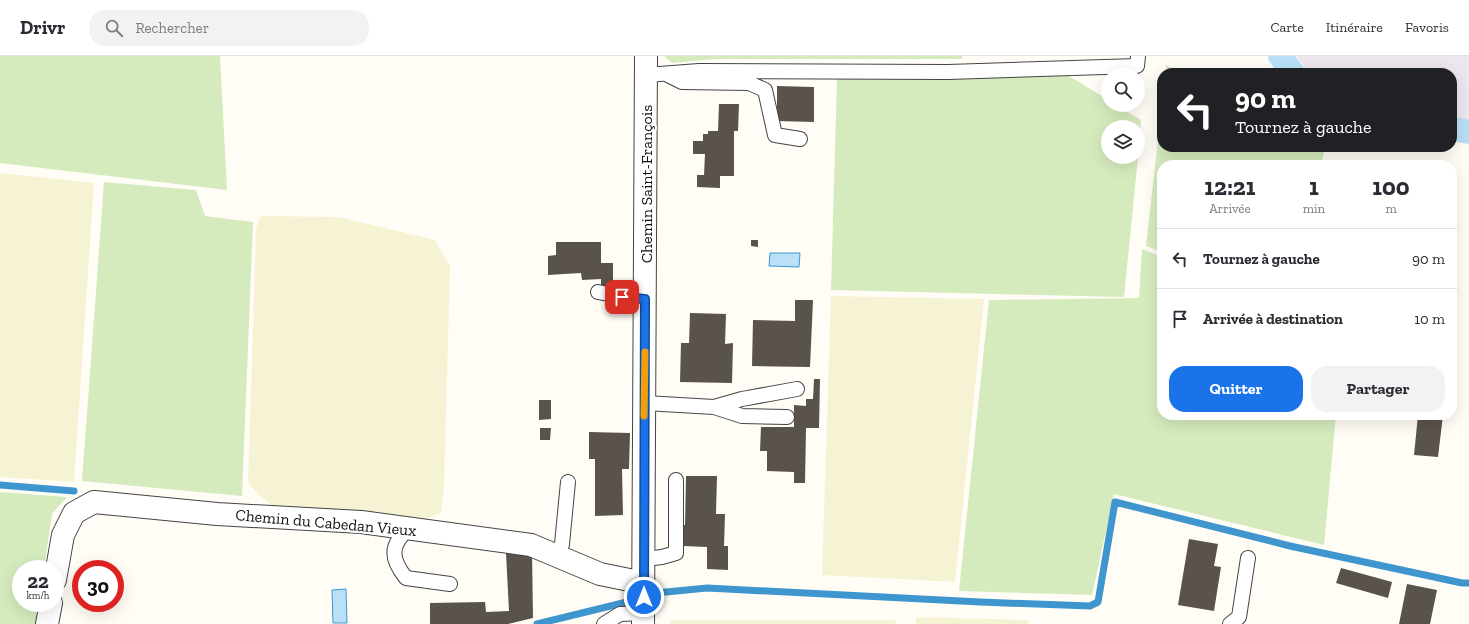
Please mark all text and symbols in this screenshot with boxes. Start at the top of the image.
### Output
search box [89,10,369,46]
text: Drivr [20,16,65,39]
icon: search [103,17,125,39]
text: Rechercher [135,19,209,37]
text: Carte [1270,19,1304,36]
text: Itinéraire [1326,19,1383,36]
text: Favoris [1405,19,1449,36]
map controls [1101,68,1145,164]
button: search [1101,68,1145,112]
text: 90 m [1235,82,1296,115]
icon: left [1169,84,1221,136]
street label: Chemin Saint-François [637,105,656,263]
text: Tournez à gauche [1235,116,1371,138]
button: layers [1101,120,1145,164]
text: 12:21 [1204,172,1255,201]
text: 1 [1309,172,1319,201]
text: 100 [1372,172,1410,201]
text: Arrivée [1209,201,1251,216]
text: min [1303,201,1325,216]
text: m [1385,201,1397,216]
icon: left [1169,248,1191,270]
text: Tournez à gauche [1203,250,1320,268]
text: 90 m [1412,250,1445,268]
pin [605,280,639,314]
icon: arrive [611,286,633,308]
icon: arrive [1169,308,1191,330]
text: Arrivée à destination [1203,310,1343,328]
text: 10 m [1414,310,1445,328]
button: Quitter [1169,366,1303,412]
button: Partager [1311,366,1445,412]
street label: Chemin du Cabedan Vieux [235,505,417,540]
speed limit sign: 30 [72,560,124,612]
text: 22 [27,569,49,593]
position arrow [623,576,665,618]
text: km/h [27,590,49,602]

